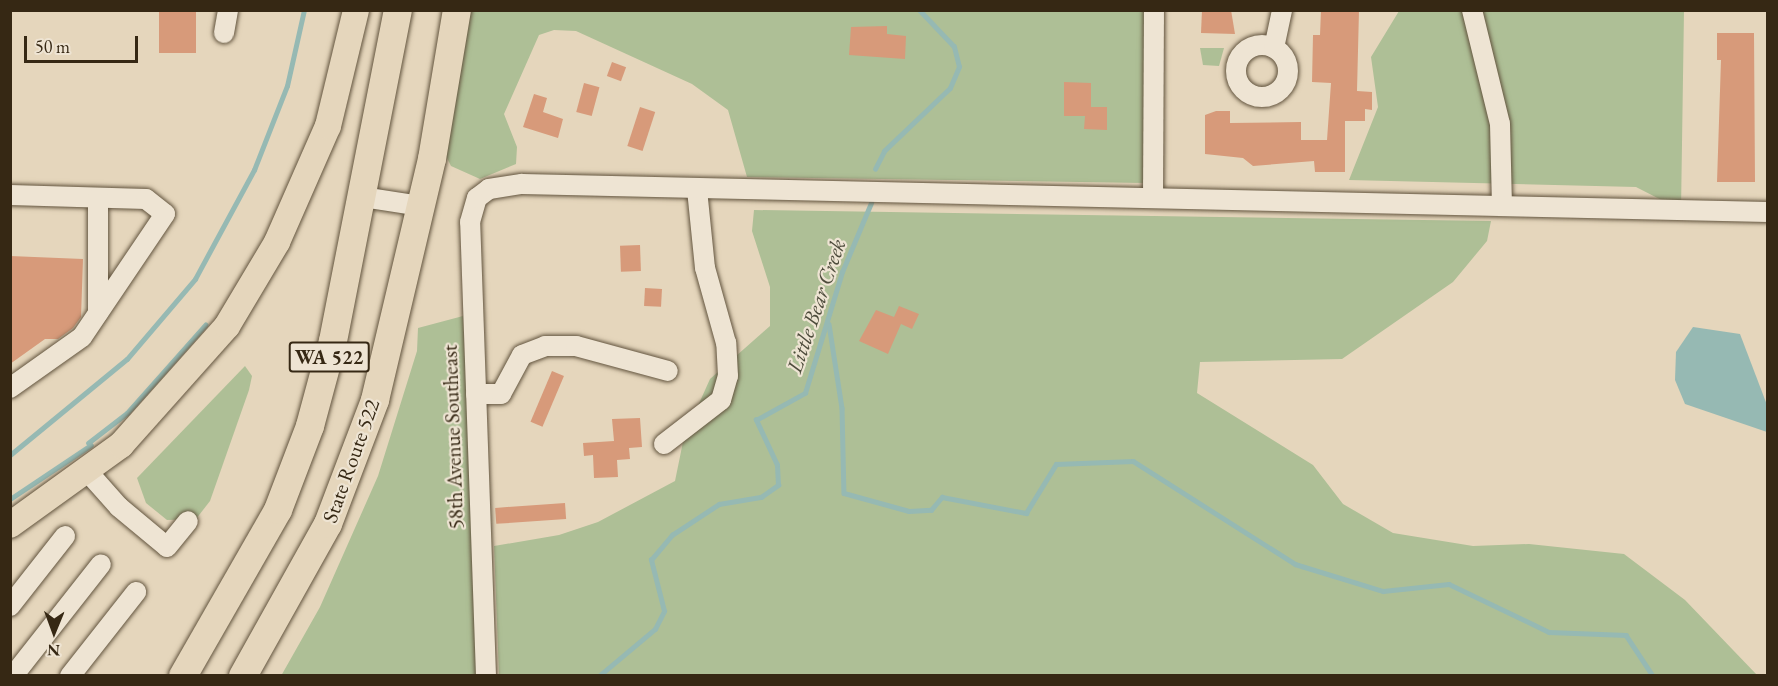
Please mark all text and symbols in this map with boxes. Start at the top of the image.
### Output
scale bar [27,24,141,62]
text: 50 m [35,35,70,58]
water label: Little Bear Creek [781,236,851,376]
road number: WA 522 [288,340,370,374]
street label: 58th Avenue Southeast [437,344,469,530]
street label: State Route 522 [317,396,385,526]
north arrow [24,602,84,662]
text: N [47,640,60,661]

